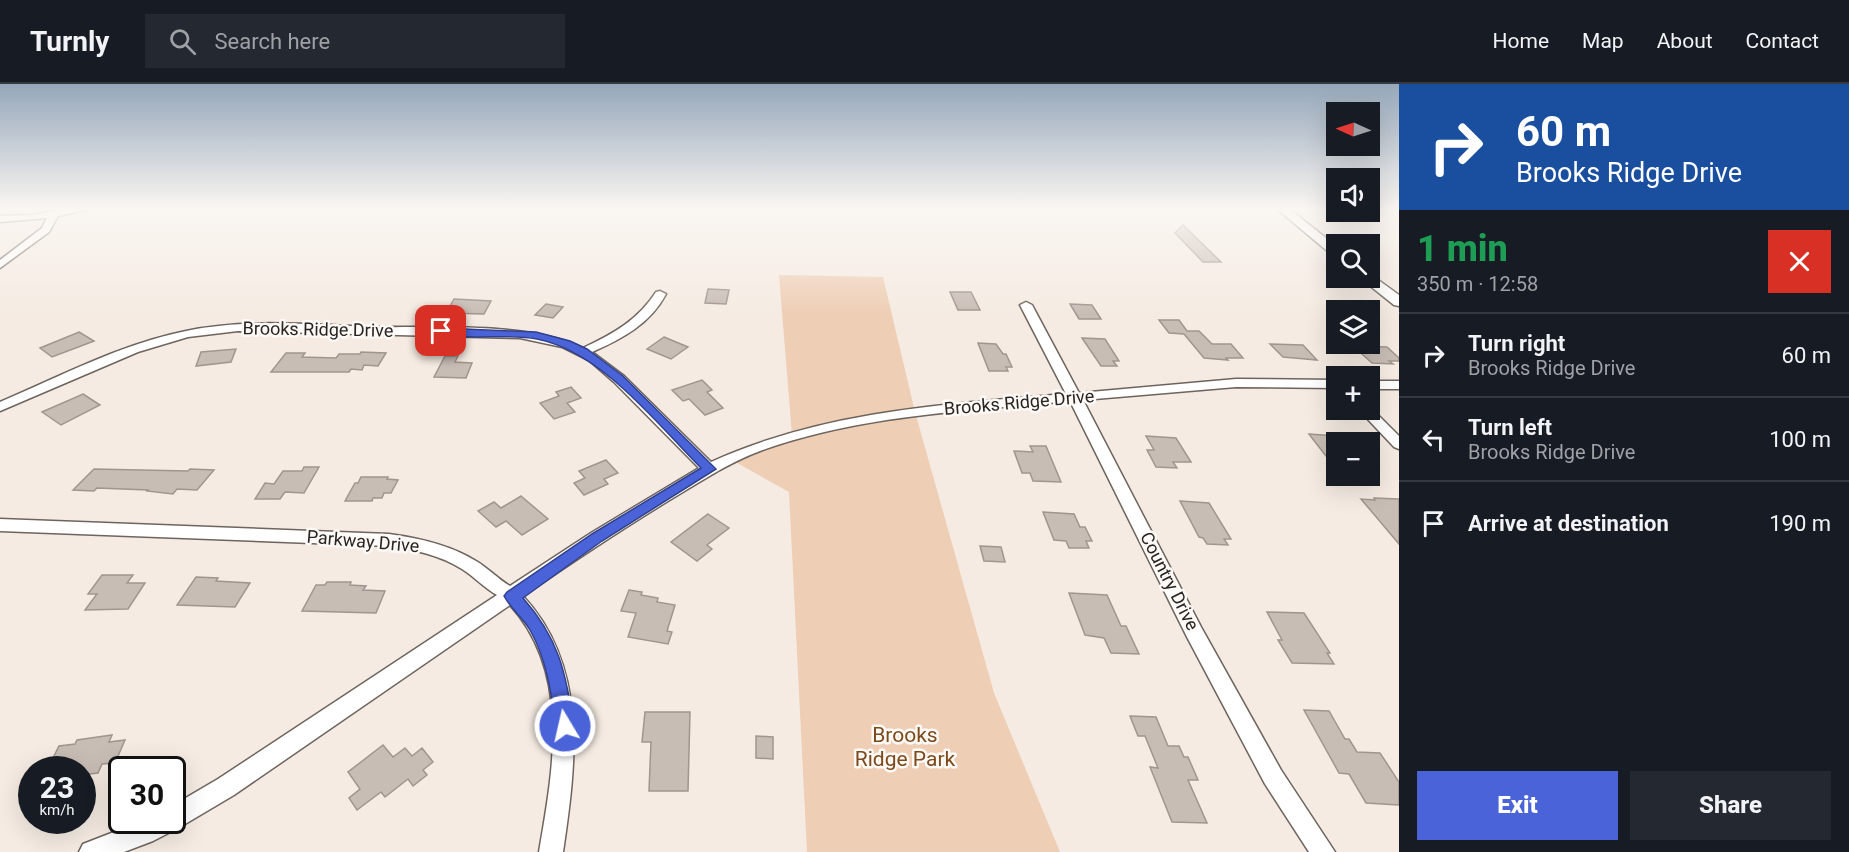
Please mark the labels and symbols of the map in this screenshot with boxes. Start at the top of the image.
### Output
north arrow [1326,102,1380,156]
pin [415,305,466,356]
street label: Brooks Ridge Drive [242,317,394,341]
street label: Brooks Ridge Drive [943,385,1095,419]
street label: Parkway Drive [306,526,420,556]
street label: Country Drive [1136,528,1204,634]
position arrow [533,694,597,758]
park label: Brooks Ridge Park [855,723,956,771]
speed limit sign: 30 [108,756,186,834]

